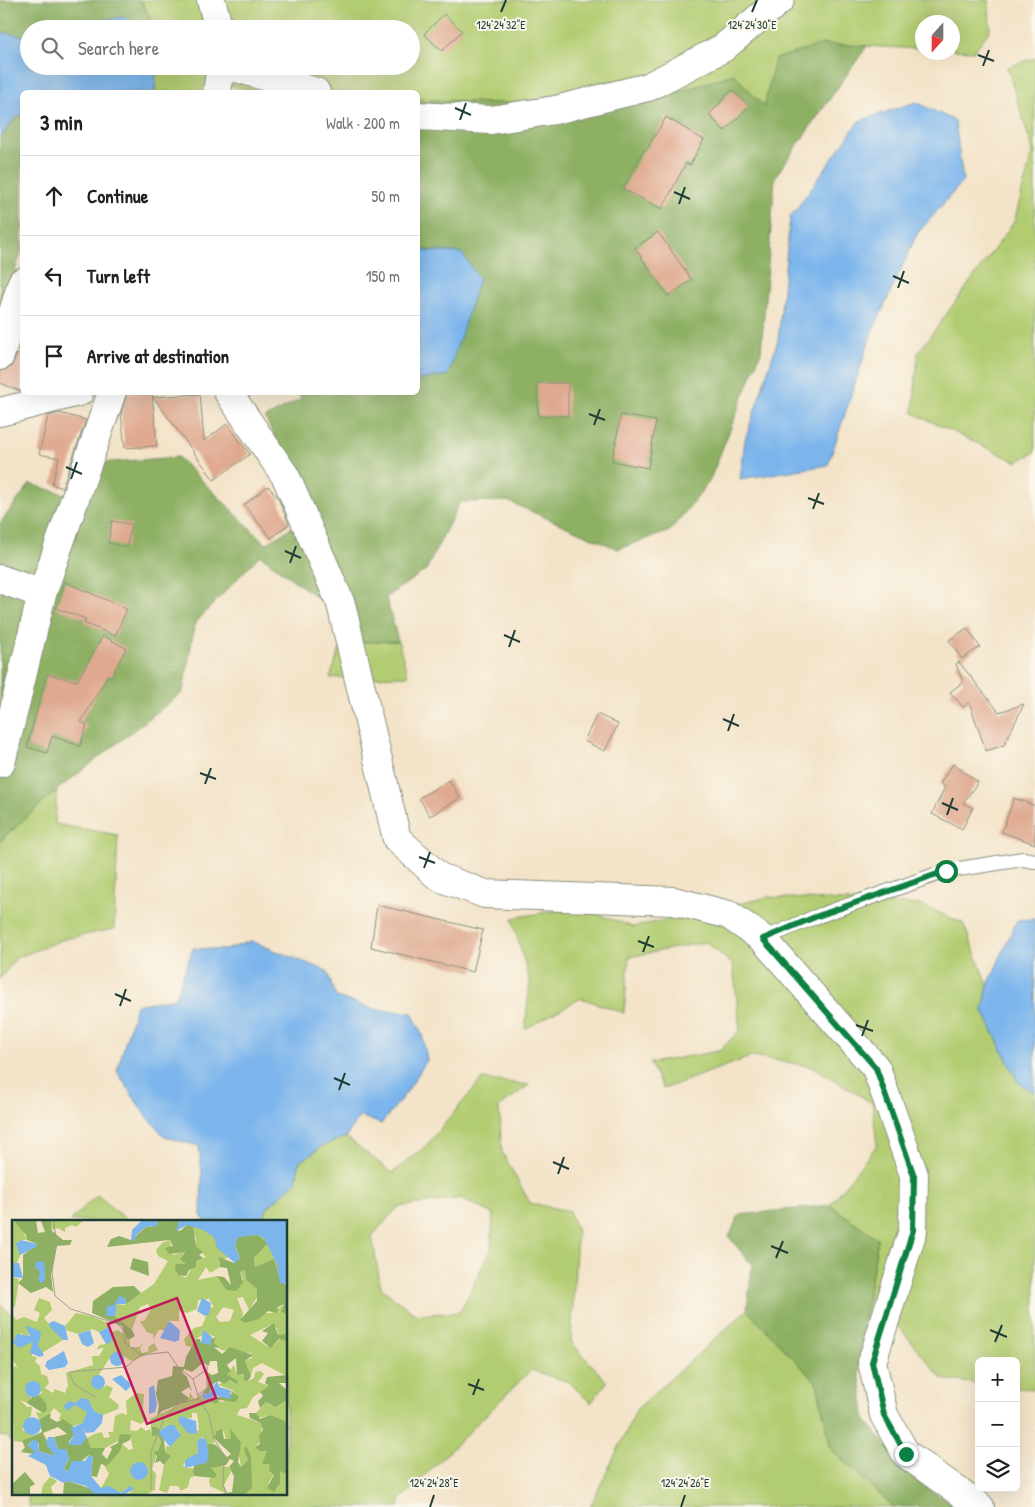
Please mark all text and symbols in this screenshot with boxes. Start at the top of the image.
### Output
north arrow [915,15,960,60]
text: 124°24'32"E [476,16,526,33]
text: 124°24'30"E [727,16,777,33]
search box [20,20,420,75]
icon: search [38,34,66,62]
text: Search here [78,35,159,61]
text: 3 min [40,108,83,137]
text: Walk · 200 m [326,112,400,134]
icon: ahead [40,182,68,210]
text: Continue [87,183,148,209]
text: 50 m [372,185,400,207]
icon: left [40,262,68,290]
text: Turn left [87,263,150,289]
text: 150 m [366,265,400,287]
icon: arrive [40,342,68,370]
text: Arrive at destination [87,343,229,369]
route start [935,860,958,883]
inset map [12,1220,288,1494]
map controls [975,1357,1020,1492]
button: + [975,1357,1020,1402]
button: − [975,1402,1020,1447]
route end [895,1443,918,1466]
button: layers [975,1447,1020,1492]
text: 124°24'28"E [409,1474,459,1491]
text: 124°24'26"E [661,1474,710,1491]

